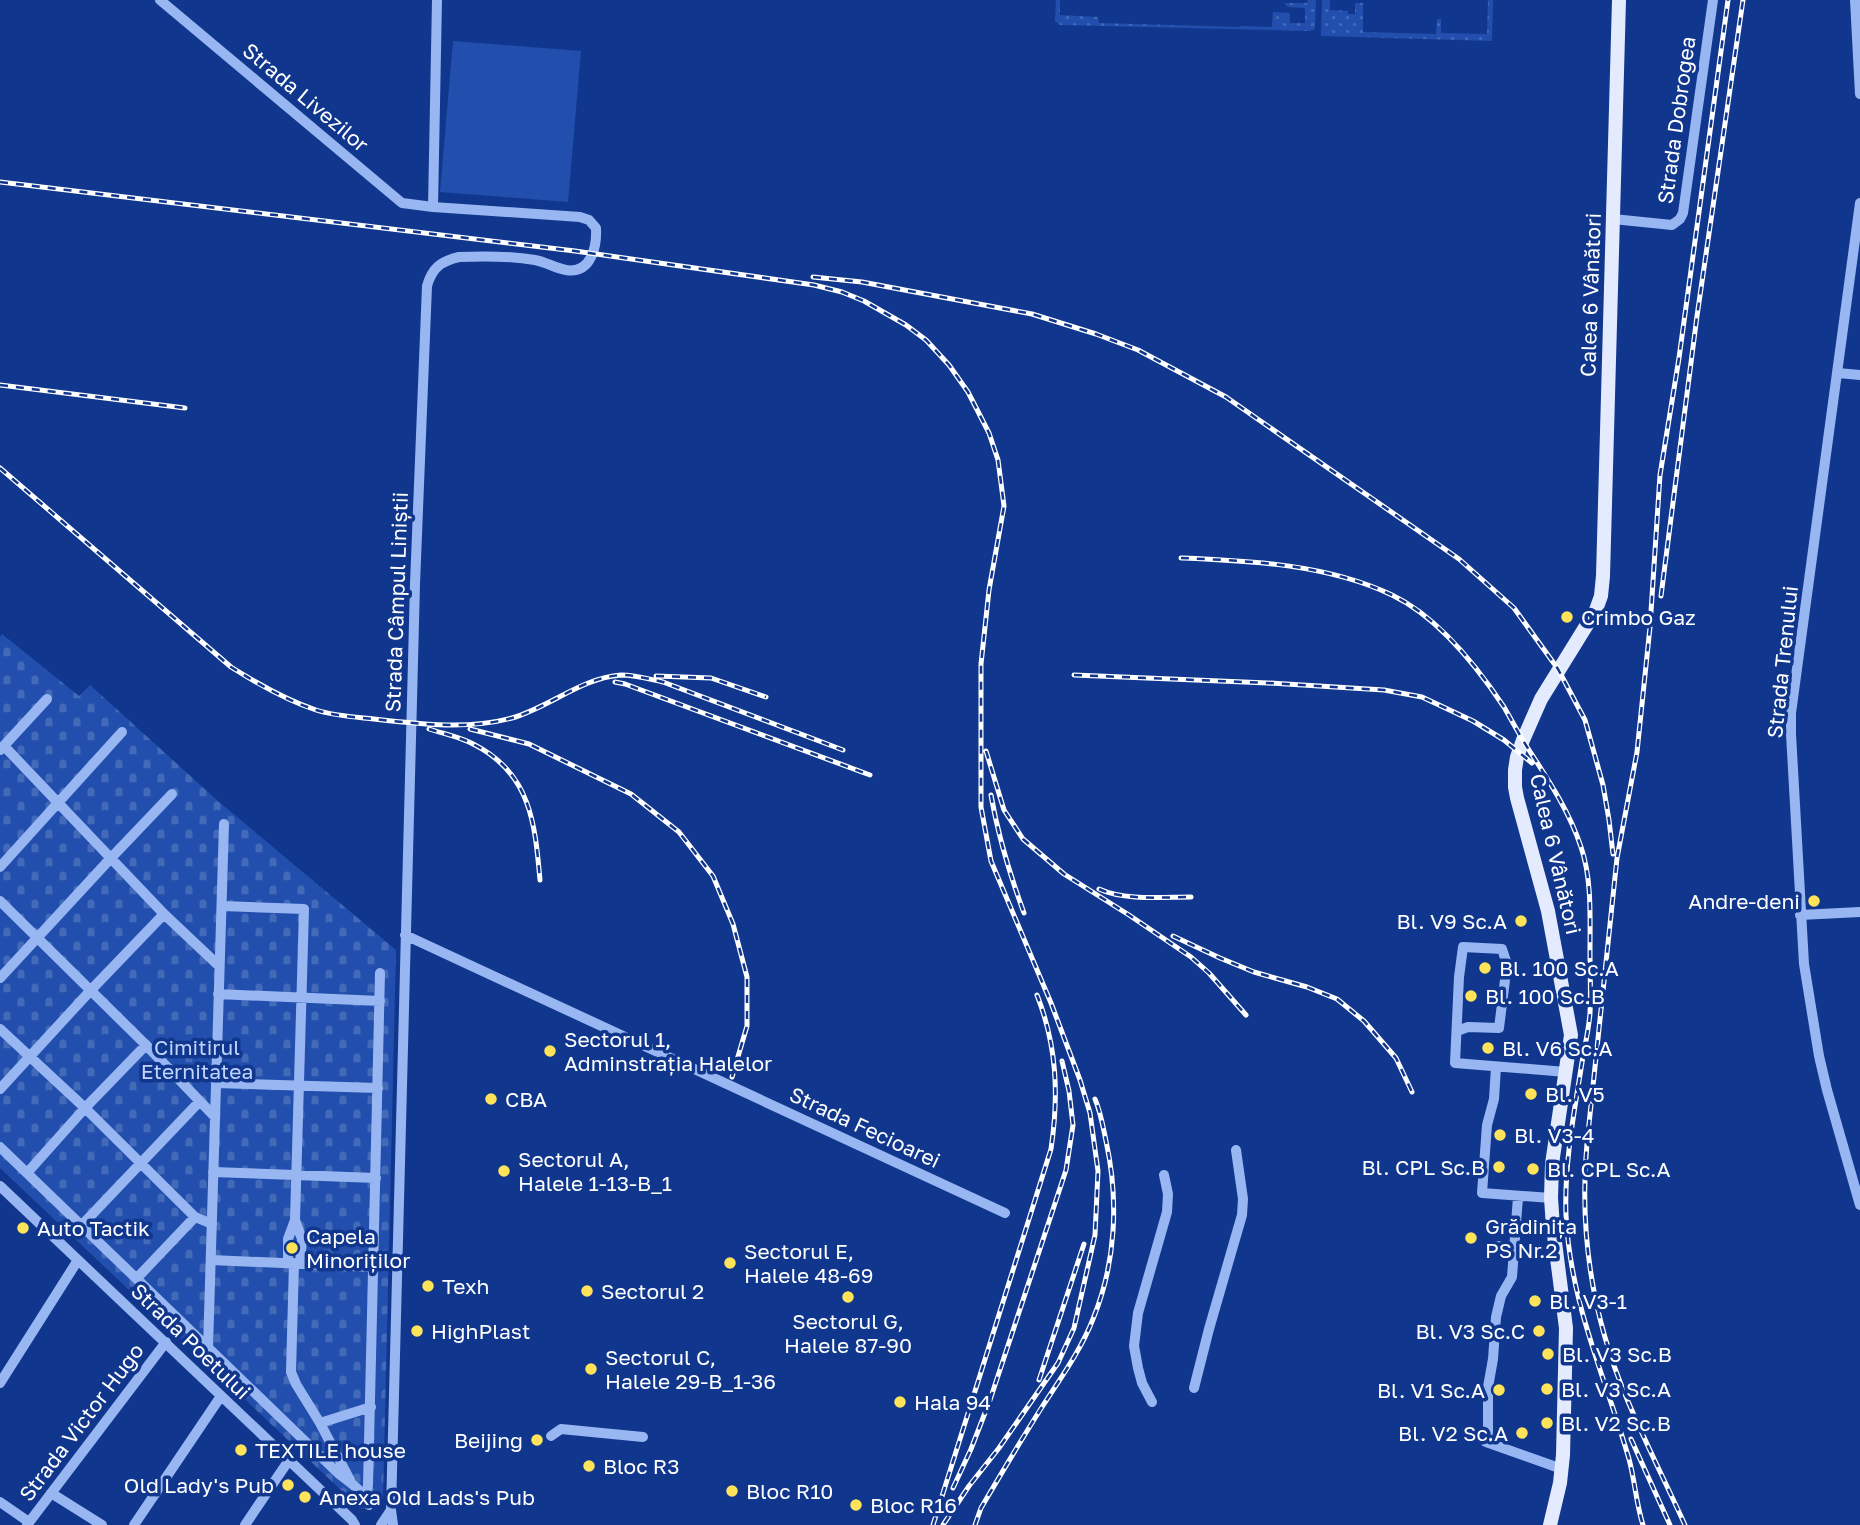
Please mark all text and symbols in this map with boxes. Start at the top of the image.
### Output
street label: Strada Dobrogea [1651,34,1701,206]
street label: Strada Livezilor [238,37,374,157]
street label: Calea 6 Vânători [1574,213,1606,377]
street label: Strada Câmpul Liniștii [379,491,413,713]
street label: Strada Trenului [1761,584,1803,740]
place label: Crimbo Gaz [1581,604,1696,630]
marker: Crimbo Gaz [1559,609,1575,625]
street label: Calea 6 Vânători [1525,771,1587,937]
place label: Andre-deni [1688,888,1800,914]
marker: Andre-deni [1806,893,1822,909]
place label: Bl. V9 Sc.A [1397,908,1507,934]
marker: Bl. V9 Sc.A [1513,913,1529,929]
place label: Bl. 100 Sc.A [1499,955,1619,981]
marker: Bl. 100 Sc.A [1477,960,1493,976]
place label: Bl. 100 Sc.B [1485,983,1605,1009]
marker: Bl. 100 Sc.B [1463,988,1479,1004]
place label: Sectorul 1, Adminstrația Halelor [564,1026,772,1076]
park label: Cimitirul Eternitatea [141,1034,253,1084]
place label: Bl. V6 Sc.A [1502,1035,1612,1061]
marker: Bl. V6 Sc.A [1480,1040,1496,1056]
marker: Sectorul 1, Adminstrația Halelor [542,1043,558,1059]
street label: Strada Fecioarei [786,1081,944,1173]
place label: Bl. V5 [1545,1081,1605,1107]
place label: CBA [505,1086,547,1112]
marker: Bl. V5 [1523,1086,1539,1102]
marker: CBA [483,1091,499,1107]
place label: Bl. V3-4 [1514,1122,1595,1148]
marker: Bl. V3-4 [1492,1127,1508,1143]
place label: Sectorul A, Halele 1-13-B_1 [518,1146,672,1196]
place label: Bl. CPL Sc.B [1362,1154,1485,1180]
place label: Bl. CPL Sc.A [1547,1156,1671,1182]
marker: Bl. CPL Sc.B [1491,1159,1507,1175]
marker: Bl. CPL Sc.A [1525,1161,1541,1177]
marker: Sectorul A, Halele 1-13-B_1 [496,1163,512,1179]
place label: Grădinița PS Nr.2 [1485,1213,1577,1263]
place label: Auto Tactik [37,1215,150,1241]
marker: Auto Tactik [15,1220,31,1236]
place label: Capela Minoriților [306,1223,410,1273]
marker: Grădinița PS Nr.2 [1463,1230,1479,1246]
place label: Sectorul E, Halele 48-69 [744,1238,873,1288]
marker: Capela Minoriților [284,1240,300,1256]
marker: Sectorul E, Halele 48-69 [722,1255,738,1271]
place label: Texh [442,1273,489,1299]
street label: Strada Poetului [126,1278,256,1404]
marker: Texh [420,1278,436,1294]
place label: Sectorul 2 [601,1278,704,1304]
marker: Sectorul 2 [579,1283,595,1299]
place label: Bl. V3-1 [1549,1288,1627,1314]
marker: Sectorul G, Halele 87-90 [840,1289,856,1305]
marker: Bl. V3-1 [1527,1293,1543,1309]
place label: Sectorul G, Halele 87-90 [784,1308,912,1358]
place label: HighPlast [431,1318,530,1344]
place label: Bl. V3 Sc.C [1415,1318,1525,1344]
marker: HighPlast [409,1323,425,1339]
marker: Bl. V3 Sc.C [1531,1323,1547,1339]
street label: Strada Victor Hugo [13,1338,149,1506]
place label: Bl. V3 Sc.B [1562,1341,1672,1367]
place label: Sectorul C, Halele 29-B_1-36 [605,1344,776,1394]
marker: Bl. V3 Sc.B [1540,1346,1556,1362]
marker: Sectorul C, Halele 29-B_1-36 [583,1361,599,1377]
place label: Bl. V3 Sc.A [1561,1376,1671,1402]
place label: Bl. V1 Sc.A [1377,1377,1485,1403]
marker: Bl. V3 Sc.A [1539,1381,1555,1397]
marker: Bl. V1 Sc.A [1491,1382,1507,1398]
place label: Hala 94 [914,1389,991,1415]
marker: Hala 94 [892,1394,908,1410]
place label: Bl. V2 Sc.B [1561,1410,1671,1436]
marker: Bl. V2 Sc.B [1539,1415,1555,1431]
place label: Bl. V2 Sc.A [1398,1420,1508,1446]
marker: Bl. V2 Sc.A [1514,1425,1530,1441]
place label: Beijing [454,1427,523,1453]
marker: Beijing [529,1432,545,1448]
place label: TEXTILE house [255,1437,406,1463]
marker: TEXTILE house [233,1442,249,1458]
place label: Bloc R3 [603,1453,679,1479]
marker: Bloc R3 [581,1458,597,1474]
place label: Old Lady's Pub [124,1472,274,1498]
marker: Old Lady's Pub [280,1477,296,1493]
place label: Bloc R10 [746,1478,833,1504]
marker: Bloc R10 [724,1483,740,1499]
place label: Anexa Old Lads's Pub [319,1484,535,1510]
marker: Anexa Old Lads's Pub [297,1489,313,1505]
place label: Bloc R16 [870,1492,957,1518]
marker: Bloc R16 [848,1497,864,1513]

